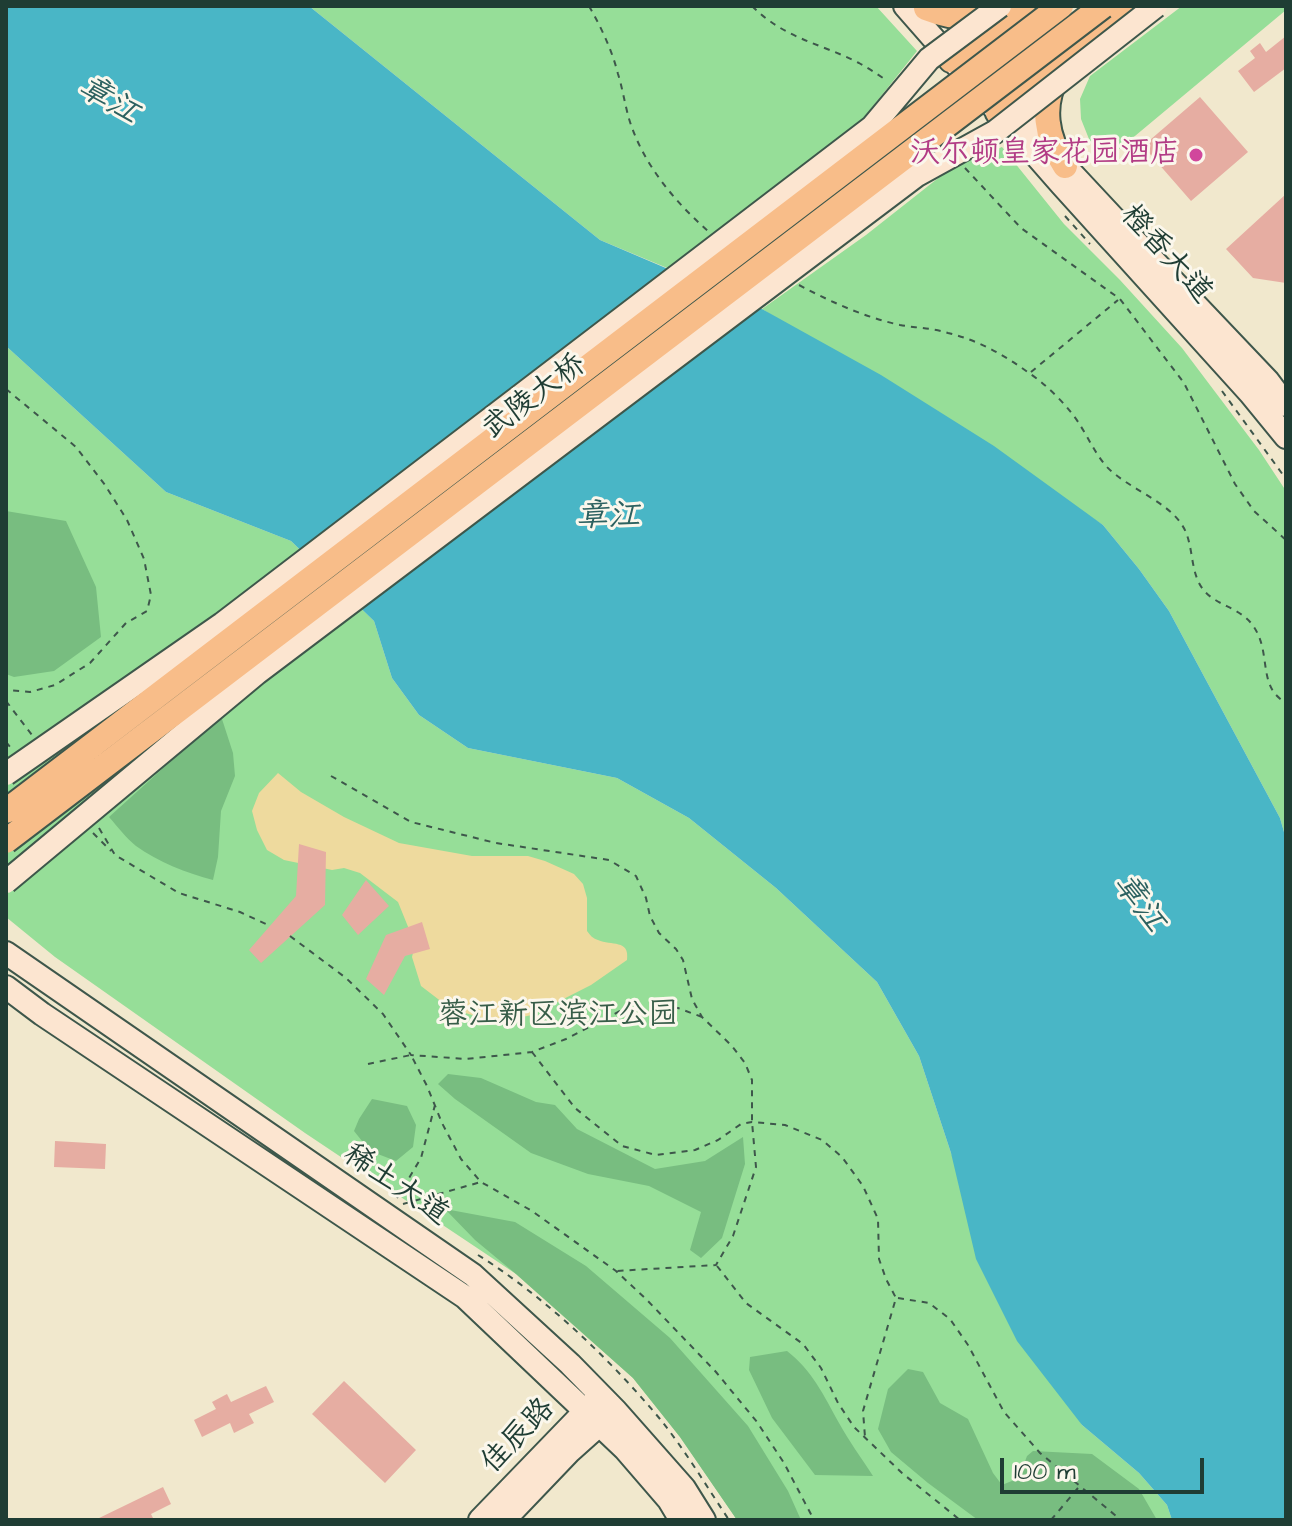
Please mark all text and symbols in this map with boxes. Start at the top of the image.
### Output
water label: 章江 [71,69,145,135]
place label: 沃尔顿皇家花园酒店 [910,137,1180,173]
marker: 沃尔顿皇家花园酒店 [1187,146,1205,164]
street label: 橙香大道 [1111,198,1219,312]
street label: 武陵大桥 [476,348,594,448]
water label: 章江 [576,499,640,537]
water label: 章江 [1104,867,1172,941]
park label: 蓉江新区滨江公园 [438,999,678,1035]
street label: 稀土大道 [335,1138,455,1234]
street label: 佳辰路 [475,1392,563,1482]
scale bar [1004,1442,1208,1492]
text: 100 m [1014,1455,1076,1489]

